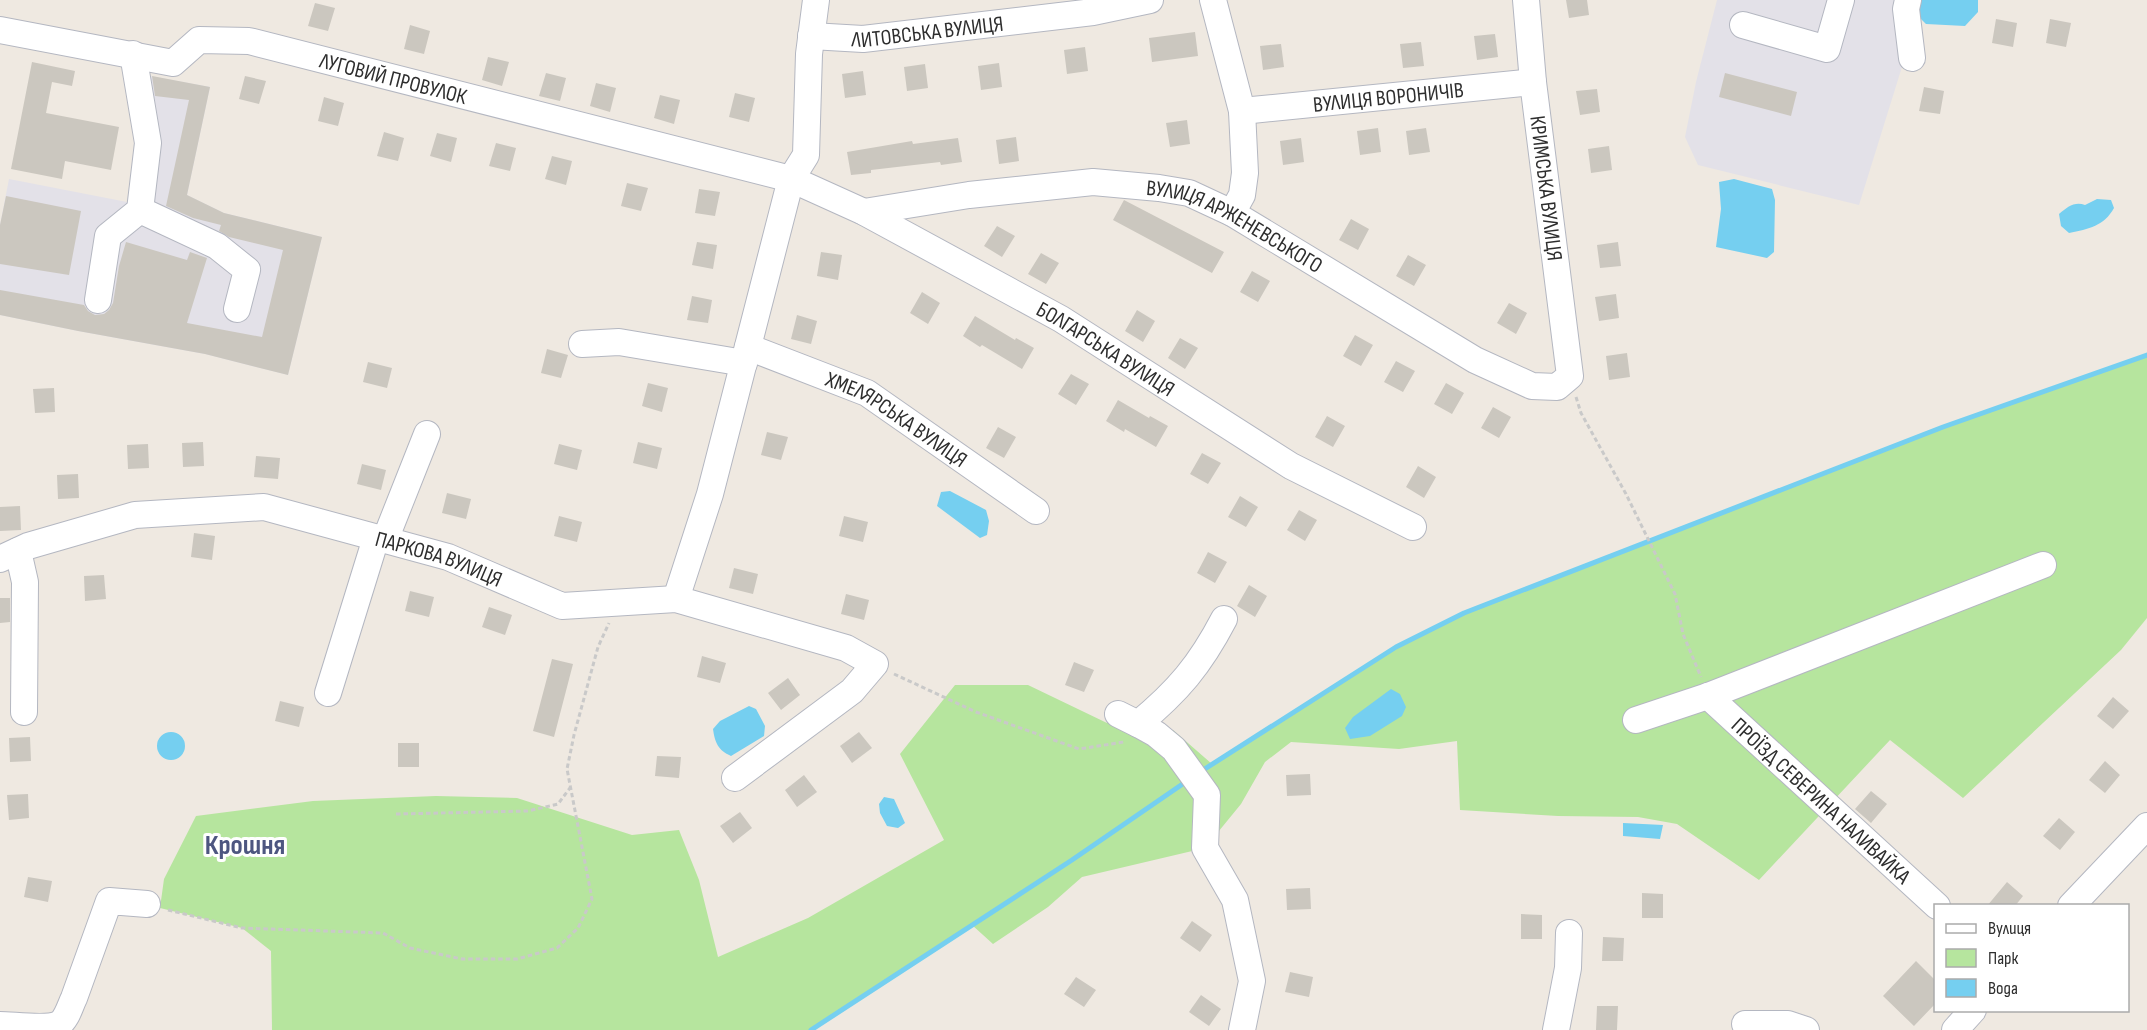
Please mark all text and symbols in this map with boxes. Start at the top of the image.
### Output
street label: ЛИТОВСЬКА ВУЛИЦЯ [850,11,1005,54]
street label: ЛУГОВИЙ ПРОВУЛОК [316,47,470,111]
street label: ВУЛИЦЯ ВОРОНИЧІВ [1312,77,1465,119]
street label: КРИМСЬКА ВУЛИЦЯ [1523,114,1568,262]
street label: ВУЛИЦЯ АРЖЕНЕВСЬКОГО [1145,175,1327,280]
street label: БОЛГАРСЬКА ВУЛИЦЯ [1031,296,1179,403]
street label: ХМЕЛЯРСЬКА ВУЛИЦЯ [821,366,972,474]
street label: ПАРКОВА ВУЛИЦЯ [372,526,506,594]
street label: ПРОЇЗД СЕВЕРИНА НАЛИВАЙКА [1725,712,1916,891]
district label: Крошня [205,829,285,862]
legend [1934,904,2129,1012]
text: Вулиця [1988,918,2031,939]
text: Парк [1988,948,2019,969]
text: Вода [1988,978,2018,999]

